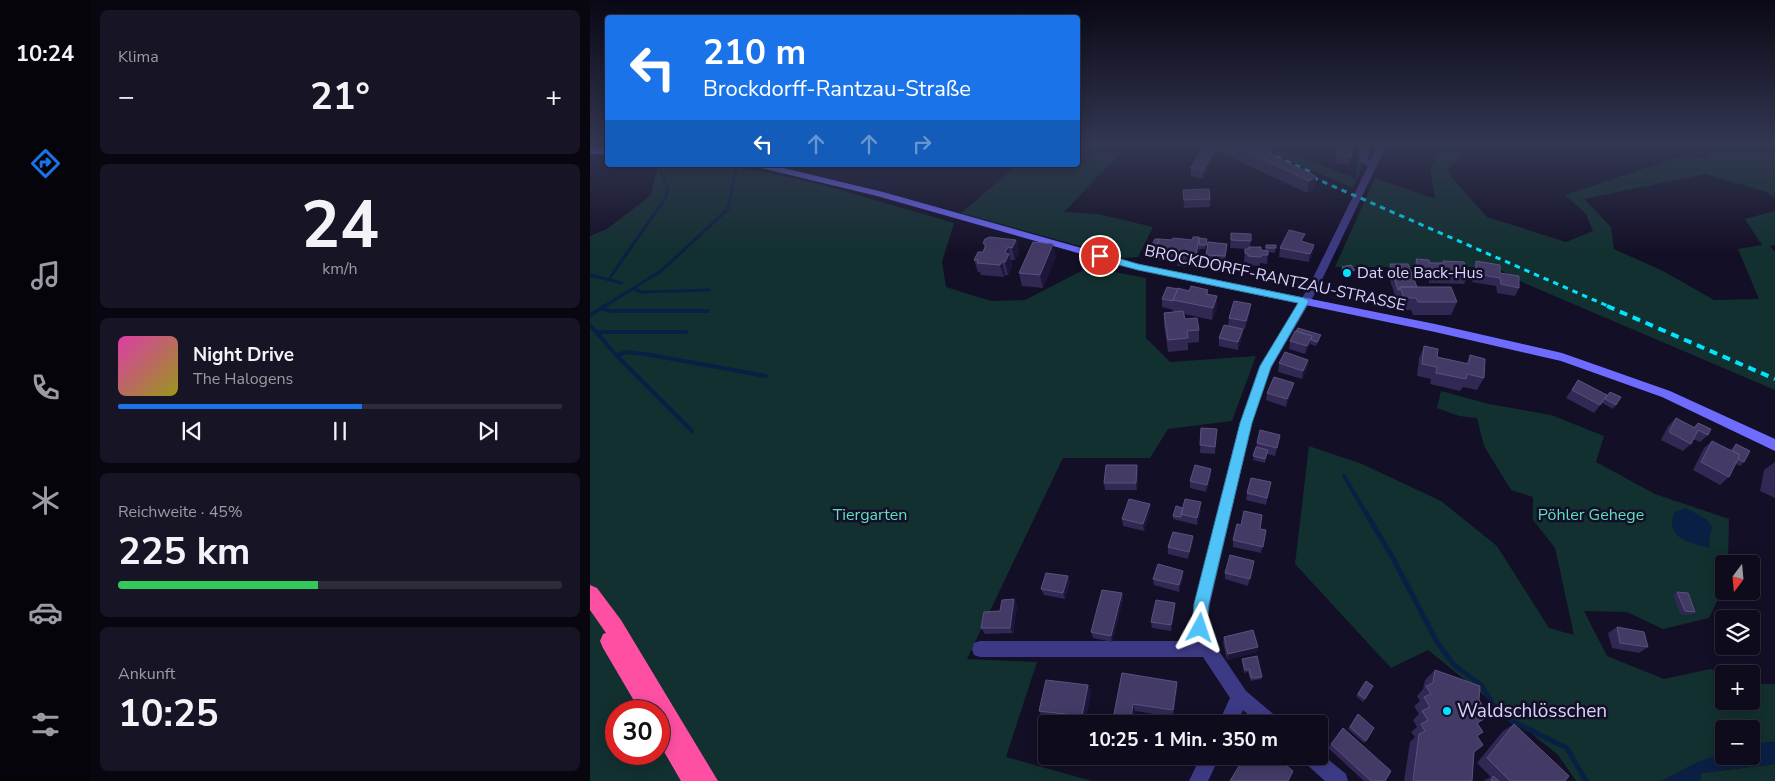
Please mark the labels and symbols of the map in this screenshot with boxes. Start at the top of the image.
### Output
pin [1079,235,1121,277]
street label: BROCKDORFF-RANTZAU-STRASSE [1142,240,1408,316]
place label: Dat ole Back-Hus [1357,262,1483,284]
marker: Dat ole Back-Hus [1341,267,1353,279]
park label: Tiergarten [833,504,907,526]
park label: Pöhler Gehege [1538,504,1644,526]
north arrow [1715,555,1760,600]
position arrow [1173,601,1225,653]
place label: Waldschlösschen [1457,698,1607,724]
speed limit sign: 30 [605,700,670,765]
marker: Waldschlösschen [1441,705,1453,717]

